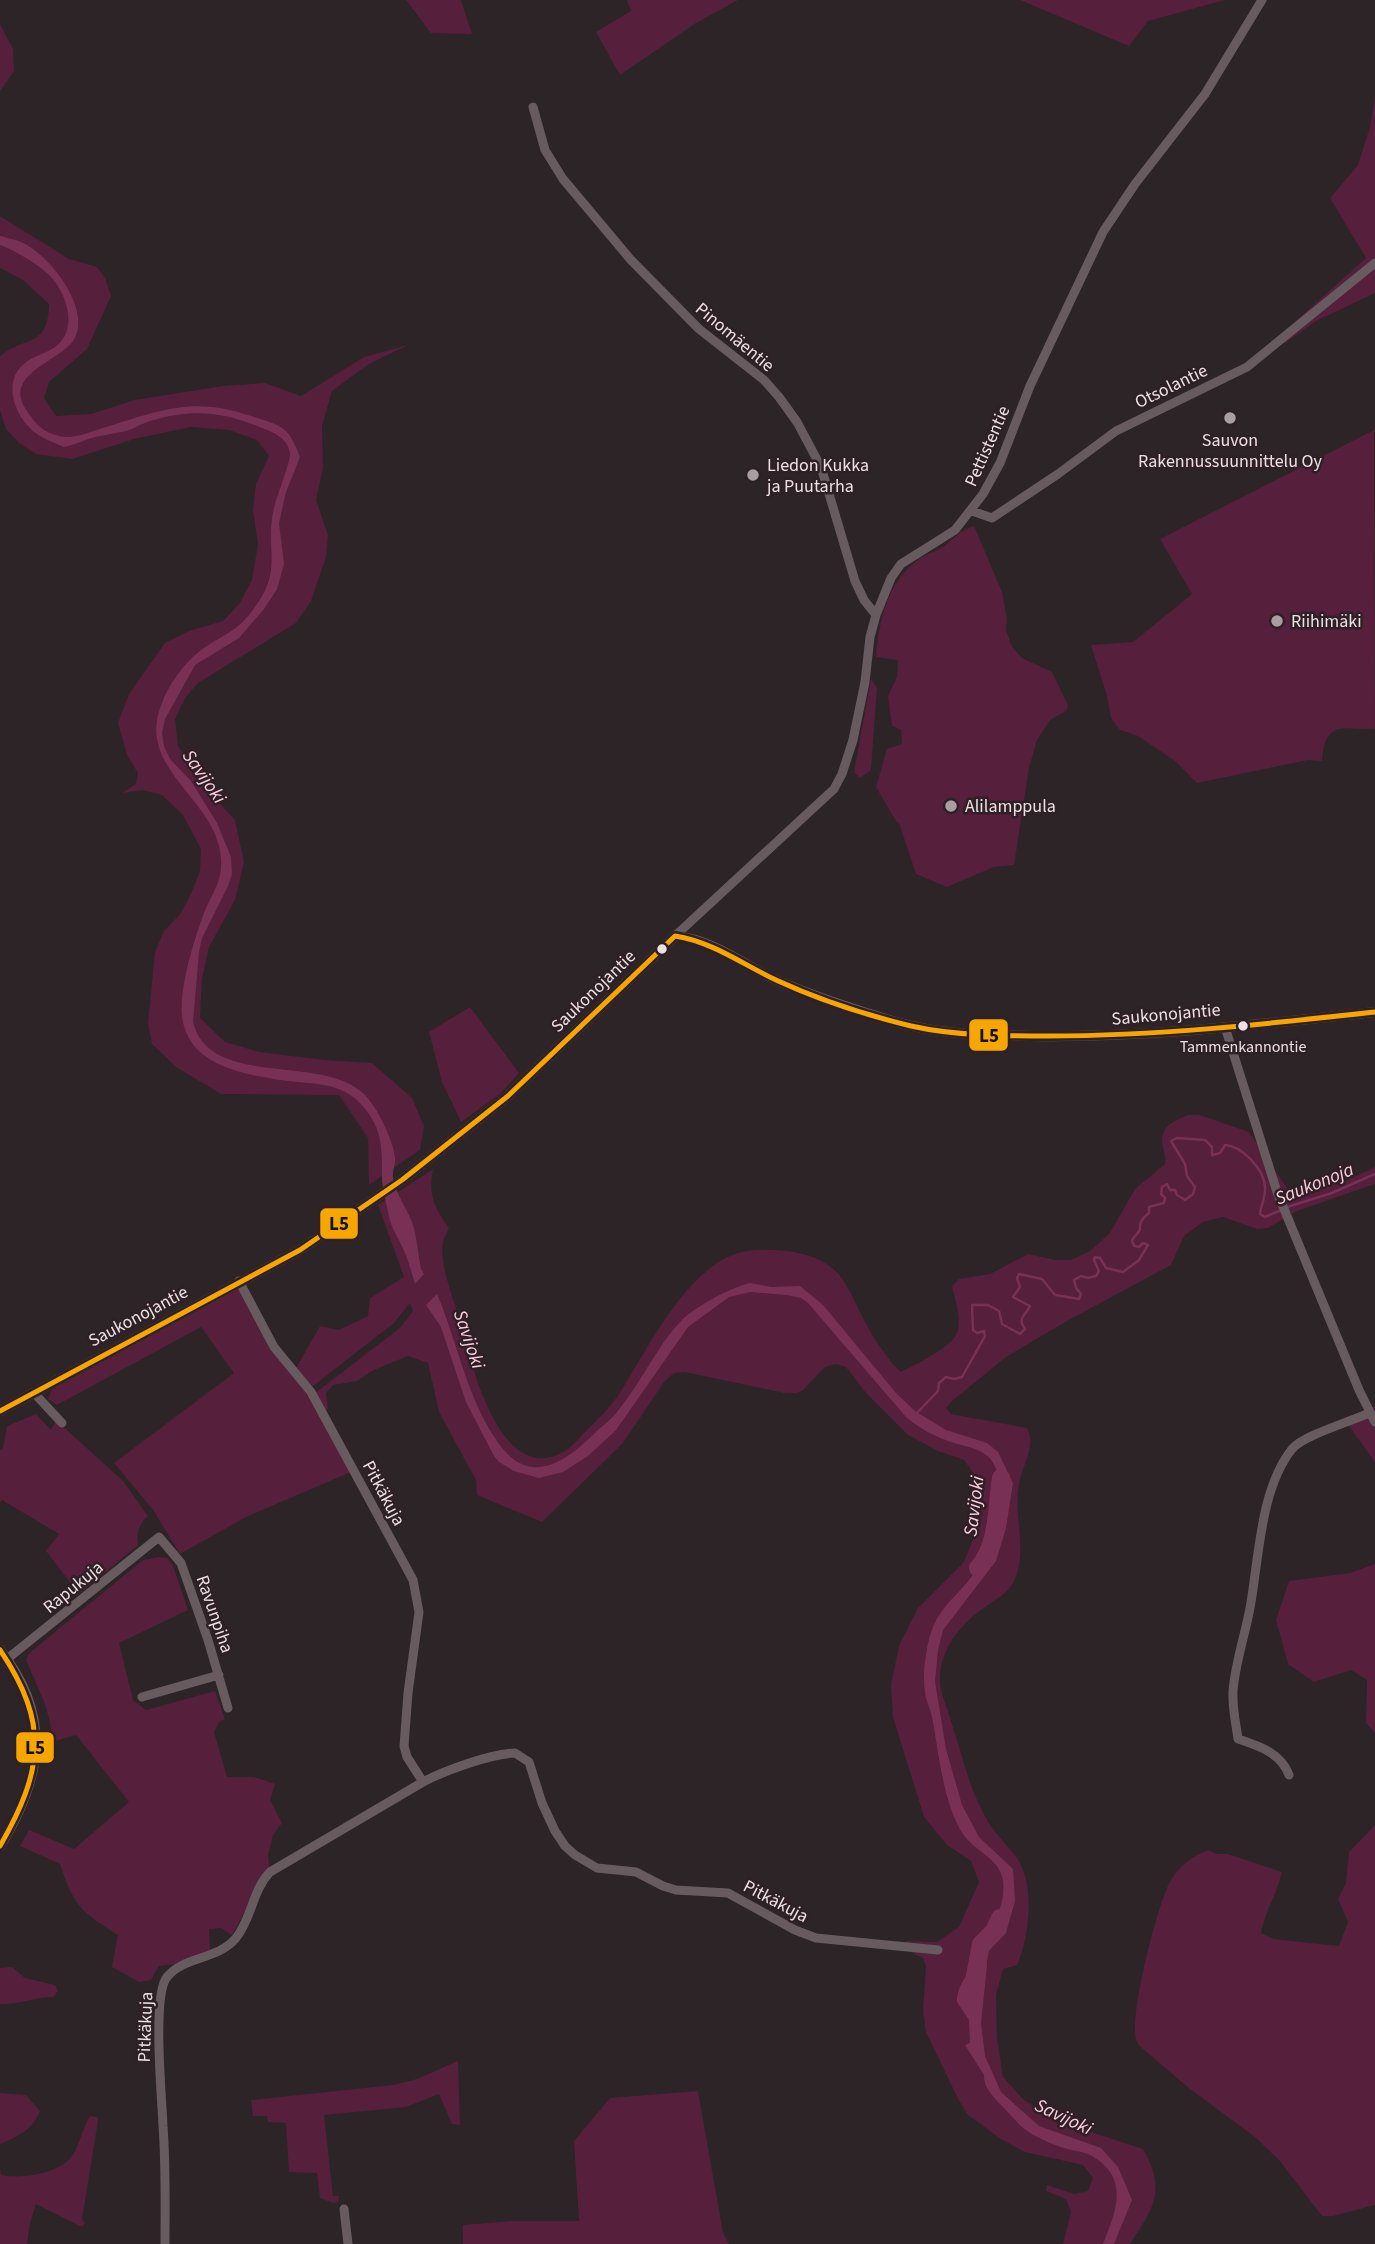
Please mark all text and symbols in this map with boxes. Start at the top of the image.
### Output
street label: Pinomäentie [690,297,780,378]
street label: Otsolantie [1131,358,1212,415]
street label: Pettistentie [959,402,1016,491]
marker: Sauvon Rakennussuunnittelu Oy [1222,410,1238,426]
place label: Sauvon Rakennussuunnittelu Oy [1138,428,1323,474]
place label: Liedon Kukka ja Puutarha [766,453,869,499]
marker: Liedon Kukka ja Puutarha [745,467,761,483]
place label: Riihimäki [1291,609,1362,634]
marker: Riihimäki [1269,613,1285,629]
water label: Savijoki [175,744,233,810]
place label: Alilamppula [965,794,1056,819]
marker: Alilamppula [943,798,959,814]
unlabelled marker [655,942,669,956]
street label: Saukonojantie [545,944,641,1038]
street label: Saukonojantie [1111,997,1222,1032]
line badge: L5 [968,1018,1009,1052]
marker: Tammenkannontie [1236,1019,1250,1033]
text: L5 [979,1023,999,1050]
place label: Tammenkannontie [1180,1036,1306,1058]
water label: Saukonoja [1271,1156,1358,1212]
line badge: L5 [319,1207,359,1240]
text: L5 [329,1211,349,1238]
street label: Saukonojantie [84,1280,192,1353]
water label: Savijoki [446,1306,491,1373]
street label: Pitkäkuja [356,1456,411,1530]
water label: Savijoki [957,1474,992,1538]
street label: Rapukuja [38,1555,109,1619]
street label: Ravunpiha [190,1572,239,1656]
line badge: L5 [15,1731,55,1764]
text: L5 [25,1735,45,1762]
street label: Pitkäkuja [739,1874,813,1929]
street label: Pitkäkuja [132,1991,159,2063]
water label: Savijoki [1030,2092,1097,2143]

